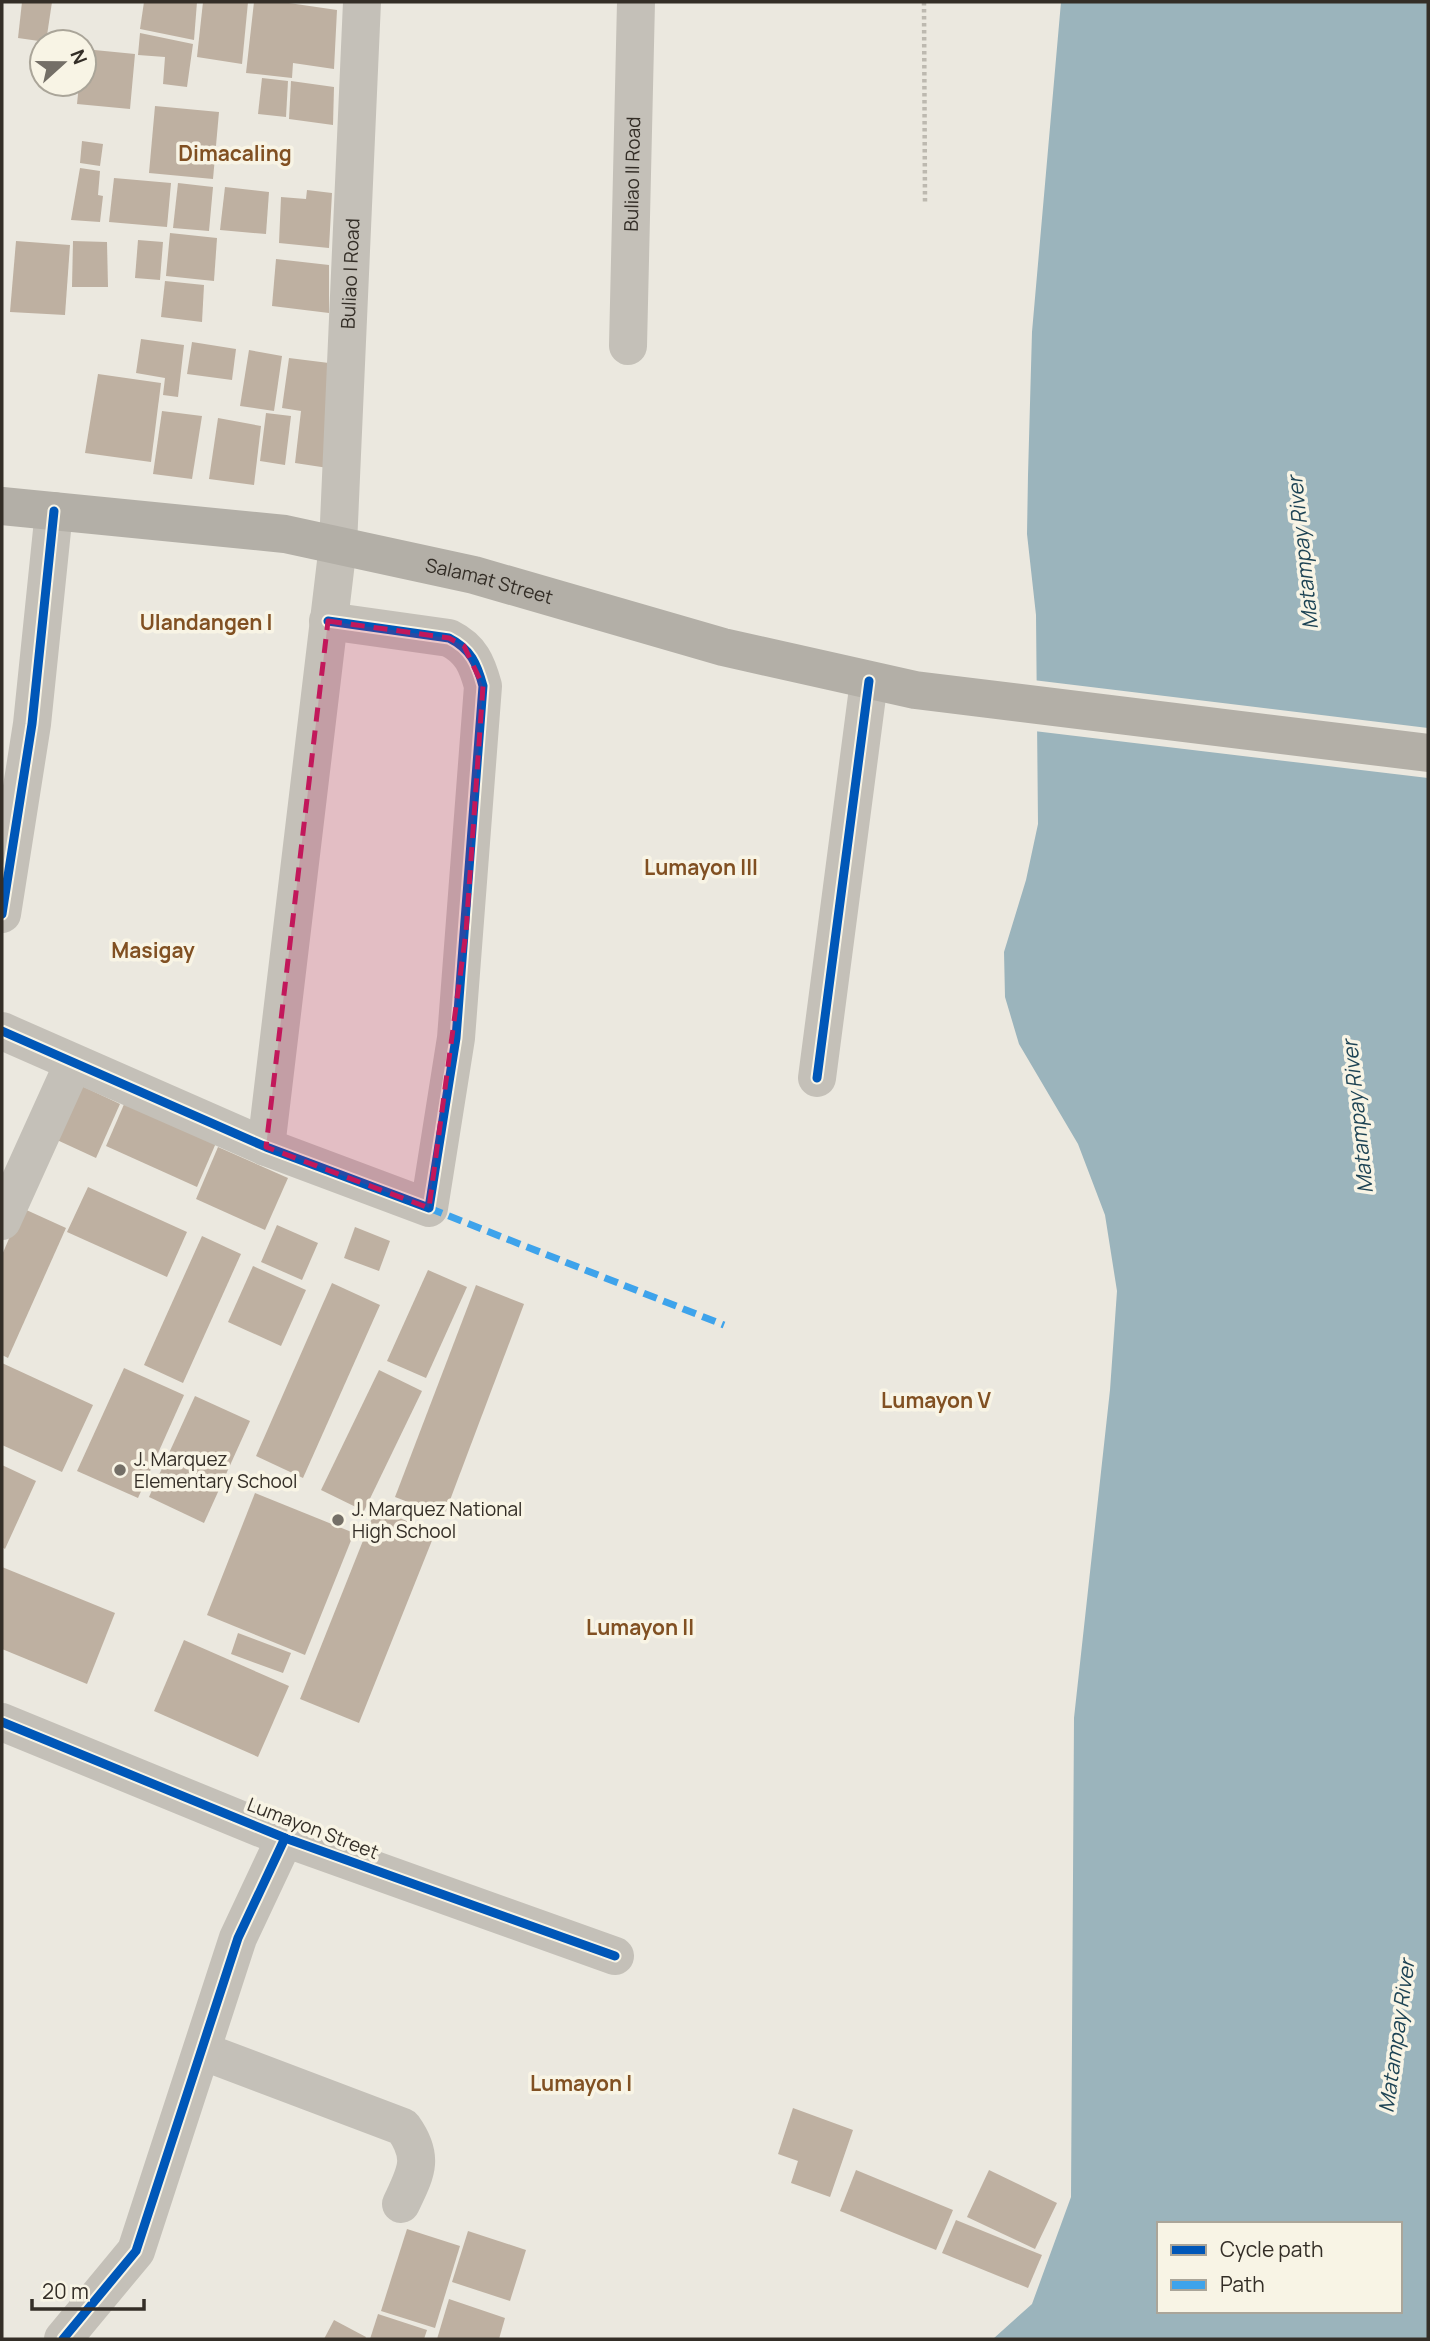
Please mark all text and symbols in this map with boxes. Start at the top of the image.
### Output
north arrow [28,28,98,98]
text: N [64,46,93,68]
street label: Buliao II Road [618,116,646,232]
district label: Dimacaling [178,139,292,167]
street label: Buliao I Road [335,218,365,329]
water label: Matampay River [1280,472,1324,631]
street label: Salamat Street [423,552,556,610]
district label: Ulandangen I [140,608,272,636]
district label: Lumayon III [644,853,758,881]
district label: Masigay [111,936,195,964]
water label: Matampay River [1335,1036,1379,1195]
district label: Lumayon V [881,1386,991,1414]
place label: J. Marquez Elementary School [134,1446,297,1494]
marker: J. Marquez Elementary School [112,1462,128,1478]
place label: J. Marquez National High School [352,1496,522,1544]
marker: J. Marquez National High School [330,1512,346,1528]
district label: Lumayon II [586,1613,694,1641]
street label: Lumayon Street [244,1791,382,1865]
water label: Matampay River [1371,1955,1421,2114]
district label: Lumayon I [530,2069,632,2097]
legend [1157,2222,1402,2313]
text: Cycle path [1220,2235,1323,2263]
scale bar [32,2268,144,2312]
text: Path [1220,2270,1265,2298]
text: 20 m [42,2277,89,2305]

